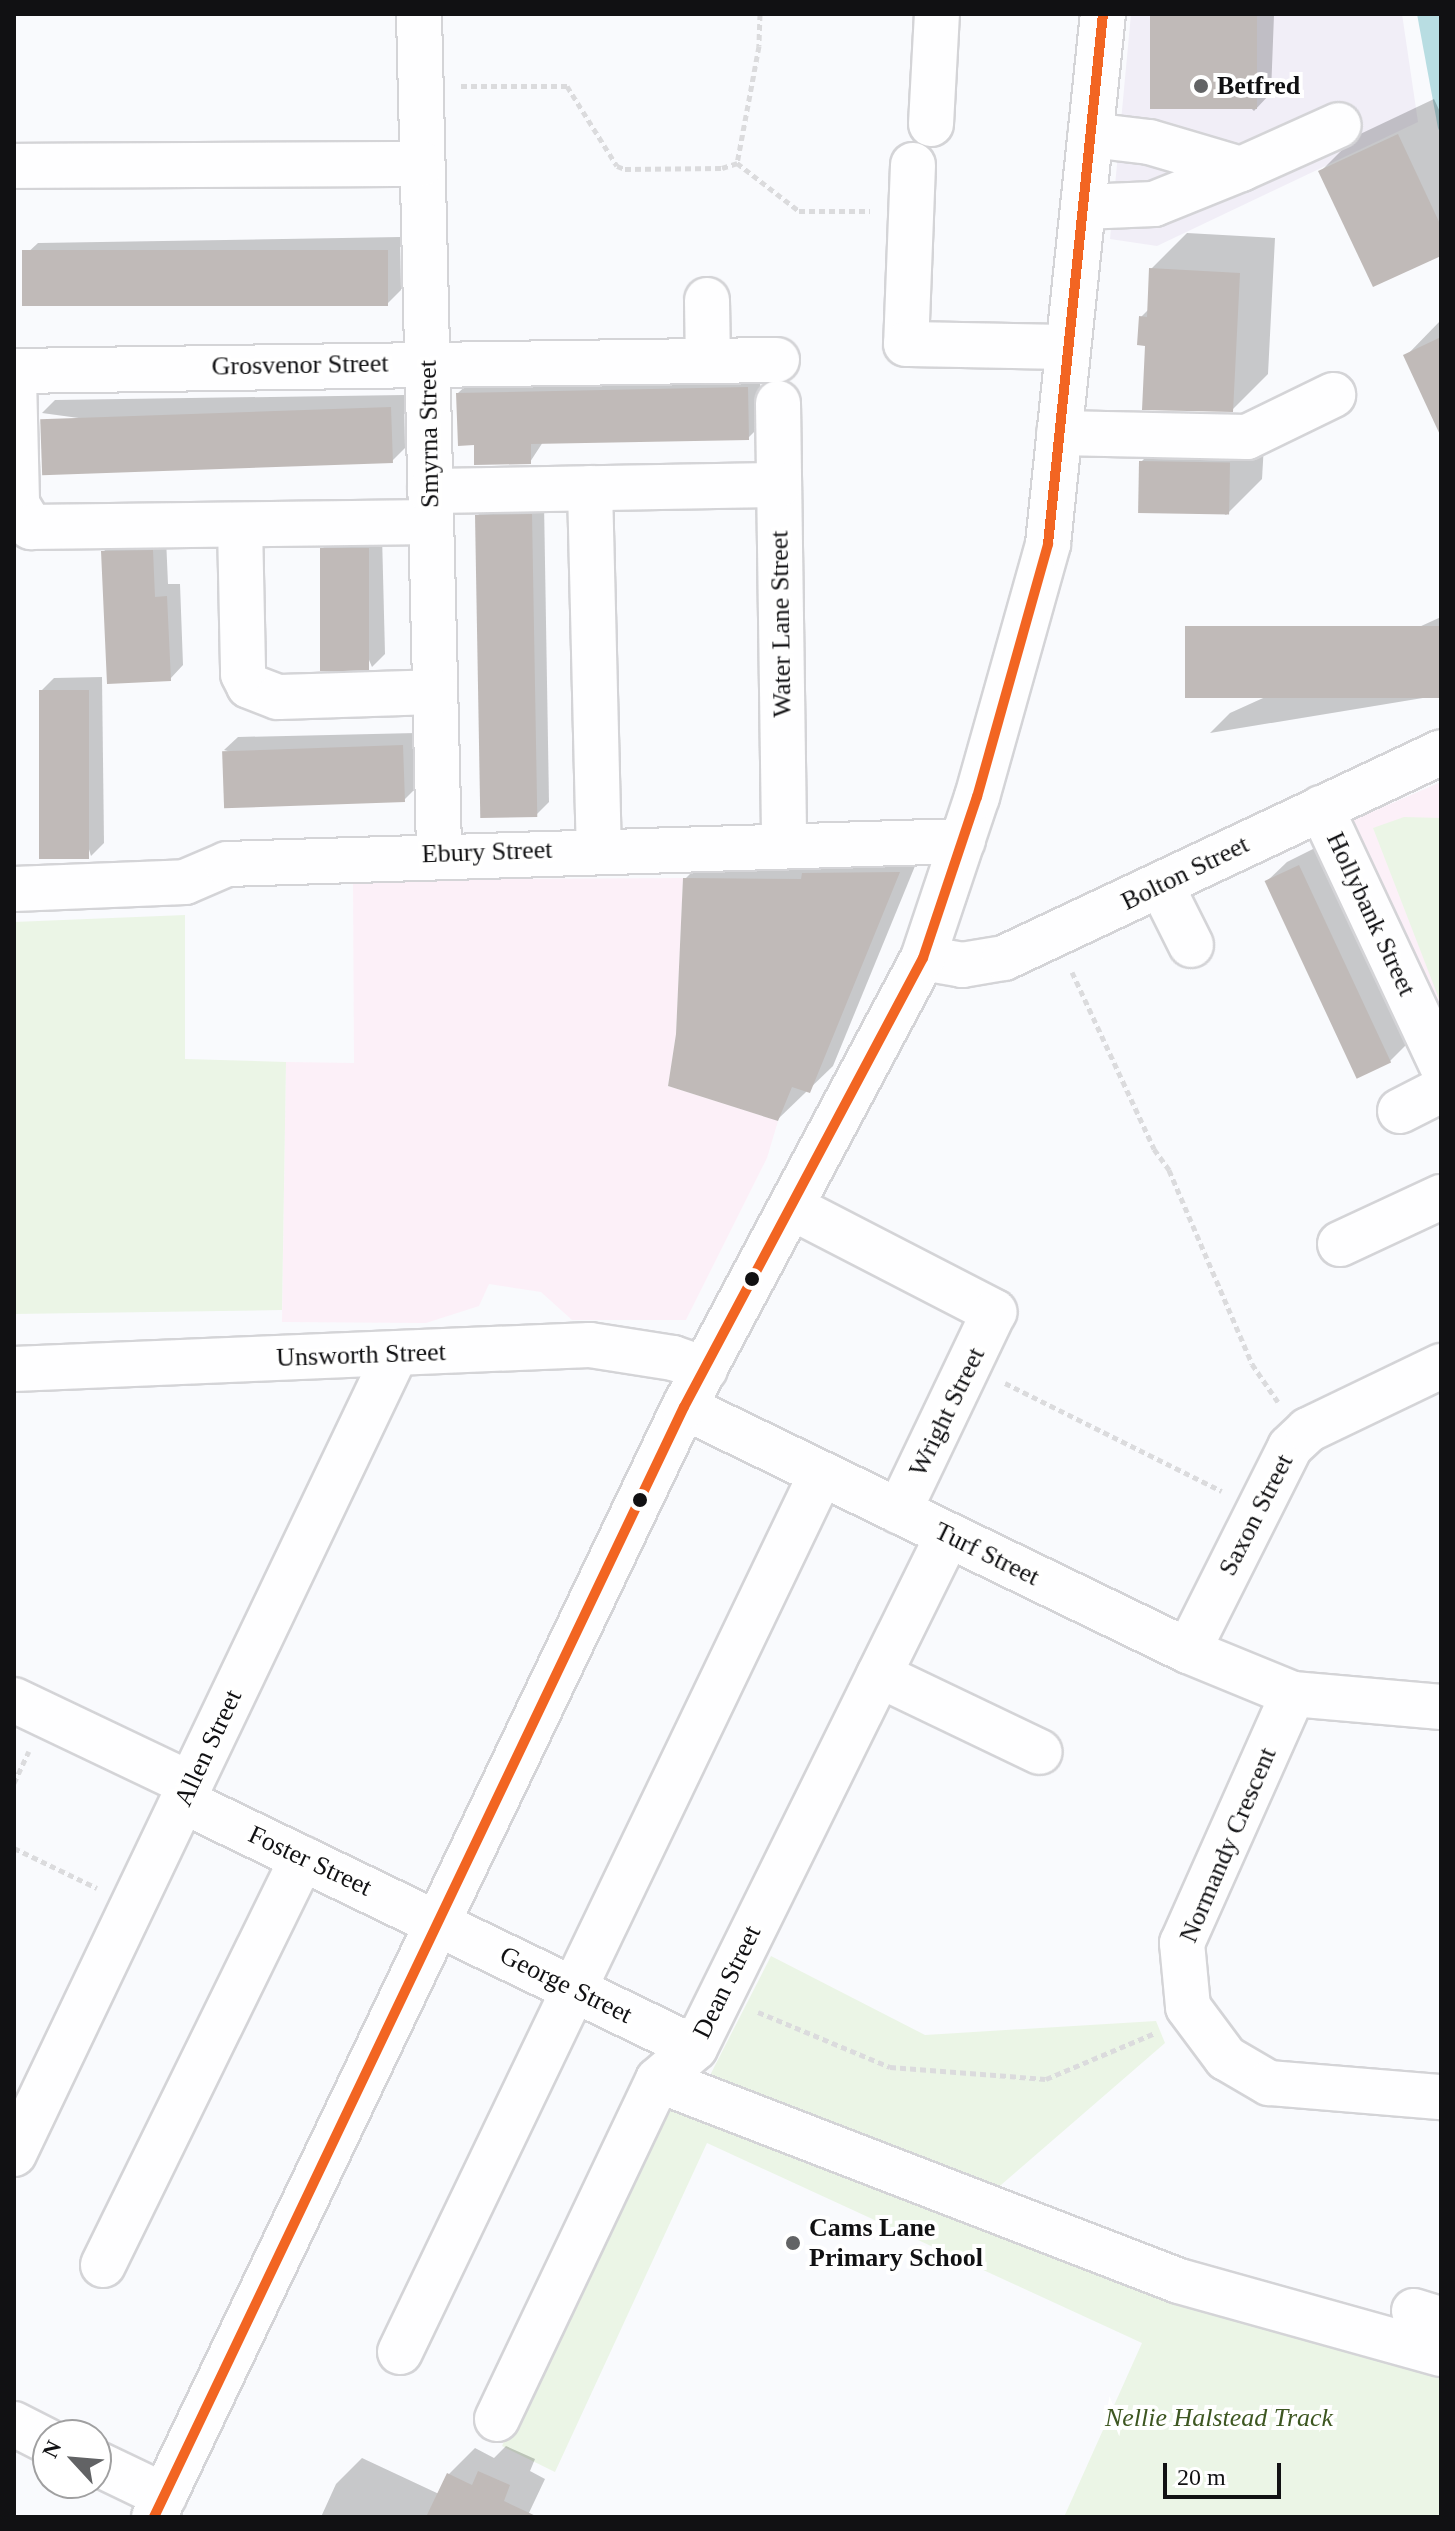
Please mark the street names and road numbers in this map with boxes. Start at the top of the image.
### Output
street label: Grosvenor Street [211,348,389,382]
street label: Smyrna Street [412,360,446,508]
street label: Water Lane Street [764,530,798,718]
street label: Hollybank Street [1319,827,1423,1001]
street label: Bolton Street [1116,829,1254,917]
street label: Ebury Street [421,834,553,870]
street label: Unsworth Street [276,1336,446,1374]
street label: Wright Street [902,1342,992,1482]
street label: Saxon Street [1212,1449,1300,1581]
street label: Turf Street [930,1515,1044,1593]
street label: Allen Street [167,1685,249,1811]
street label: Normandy Crescent [1173,1743,1283,1947]
street label: Foster Street [244,1819,376,1903]
street label: Dean Street [686,1920,768,2044]
street label: George Street [495,1940,637,2030]

